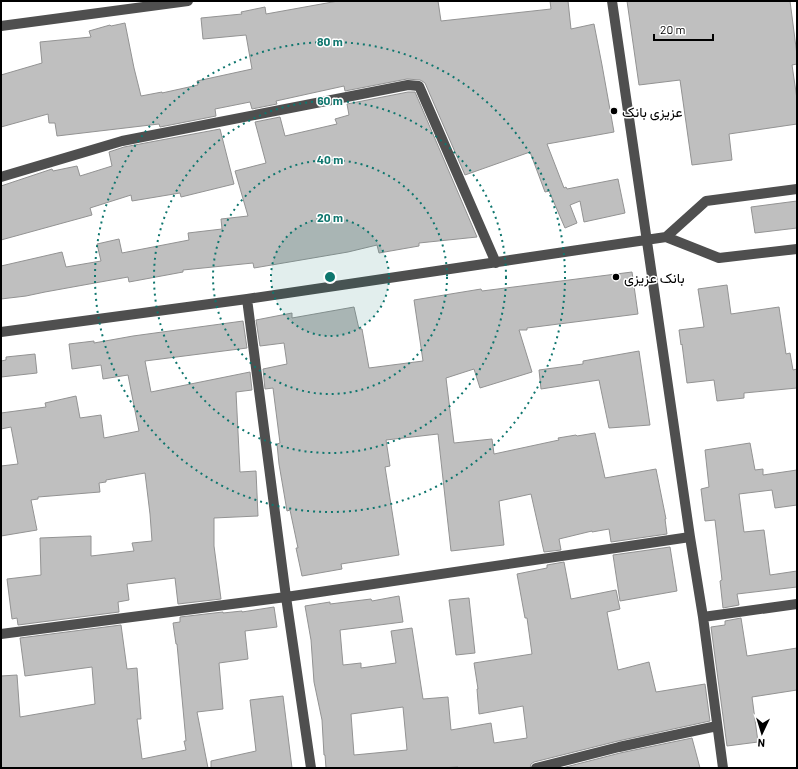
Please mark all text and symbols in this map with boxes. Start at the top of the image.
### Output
scale bar [654,16,713,42]
text: 20 m [660,22,686,36]
text: 80 m [317,34,343,48]
text: 60 m [317,93,343,107]
place label: عزیزی بانک [622,103,683,121]
marker: عزیزی بانک [609,106,619,116]
text: 40 m [317,152,343,166]
text: 20 m [317,210,343,224]
place label: بانک عزیزی [624,269,685,287]
centre of rings [323,270,337,284]
marker: بانک عزیزی [611,272,621,282]
north arrow [742,713,782,753]
text: N [757,737,765,750]

